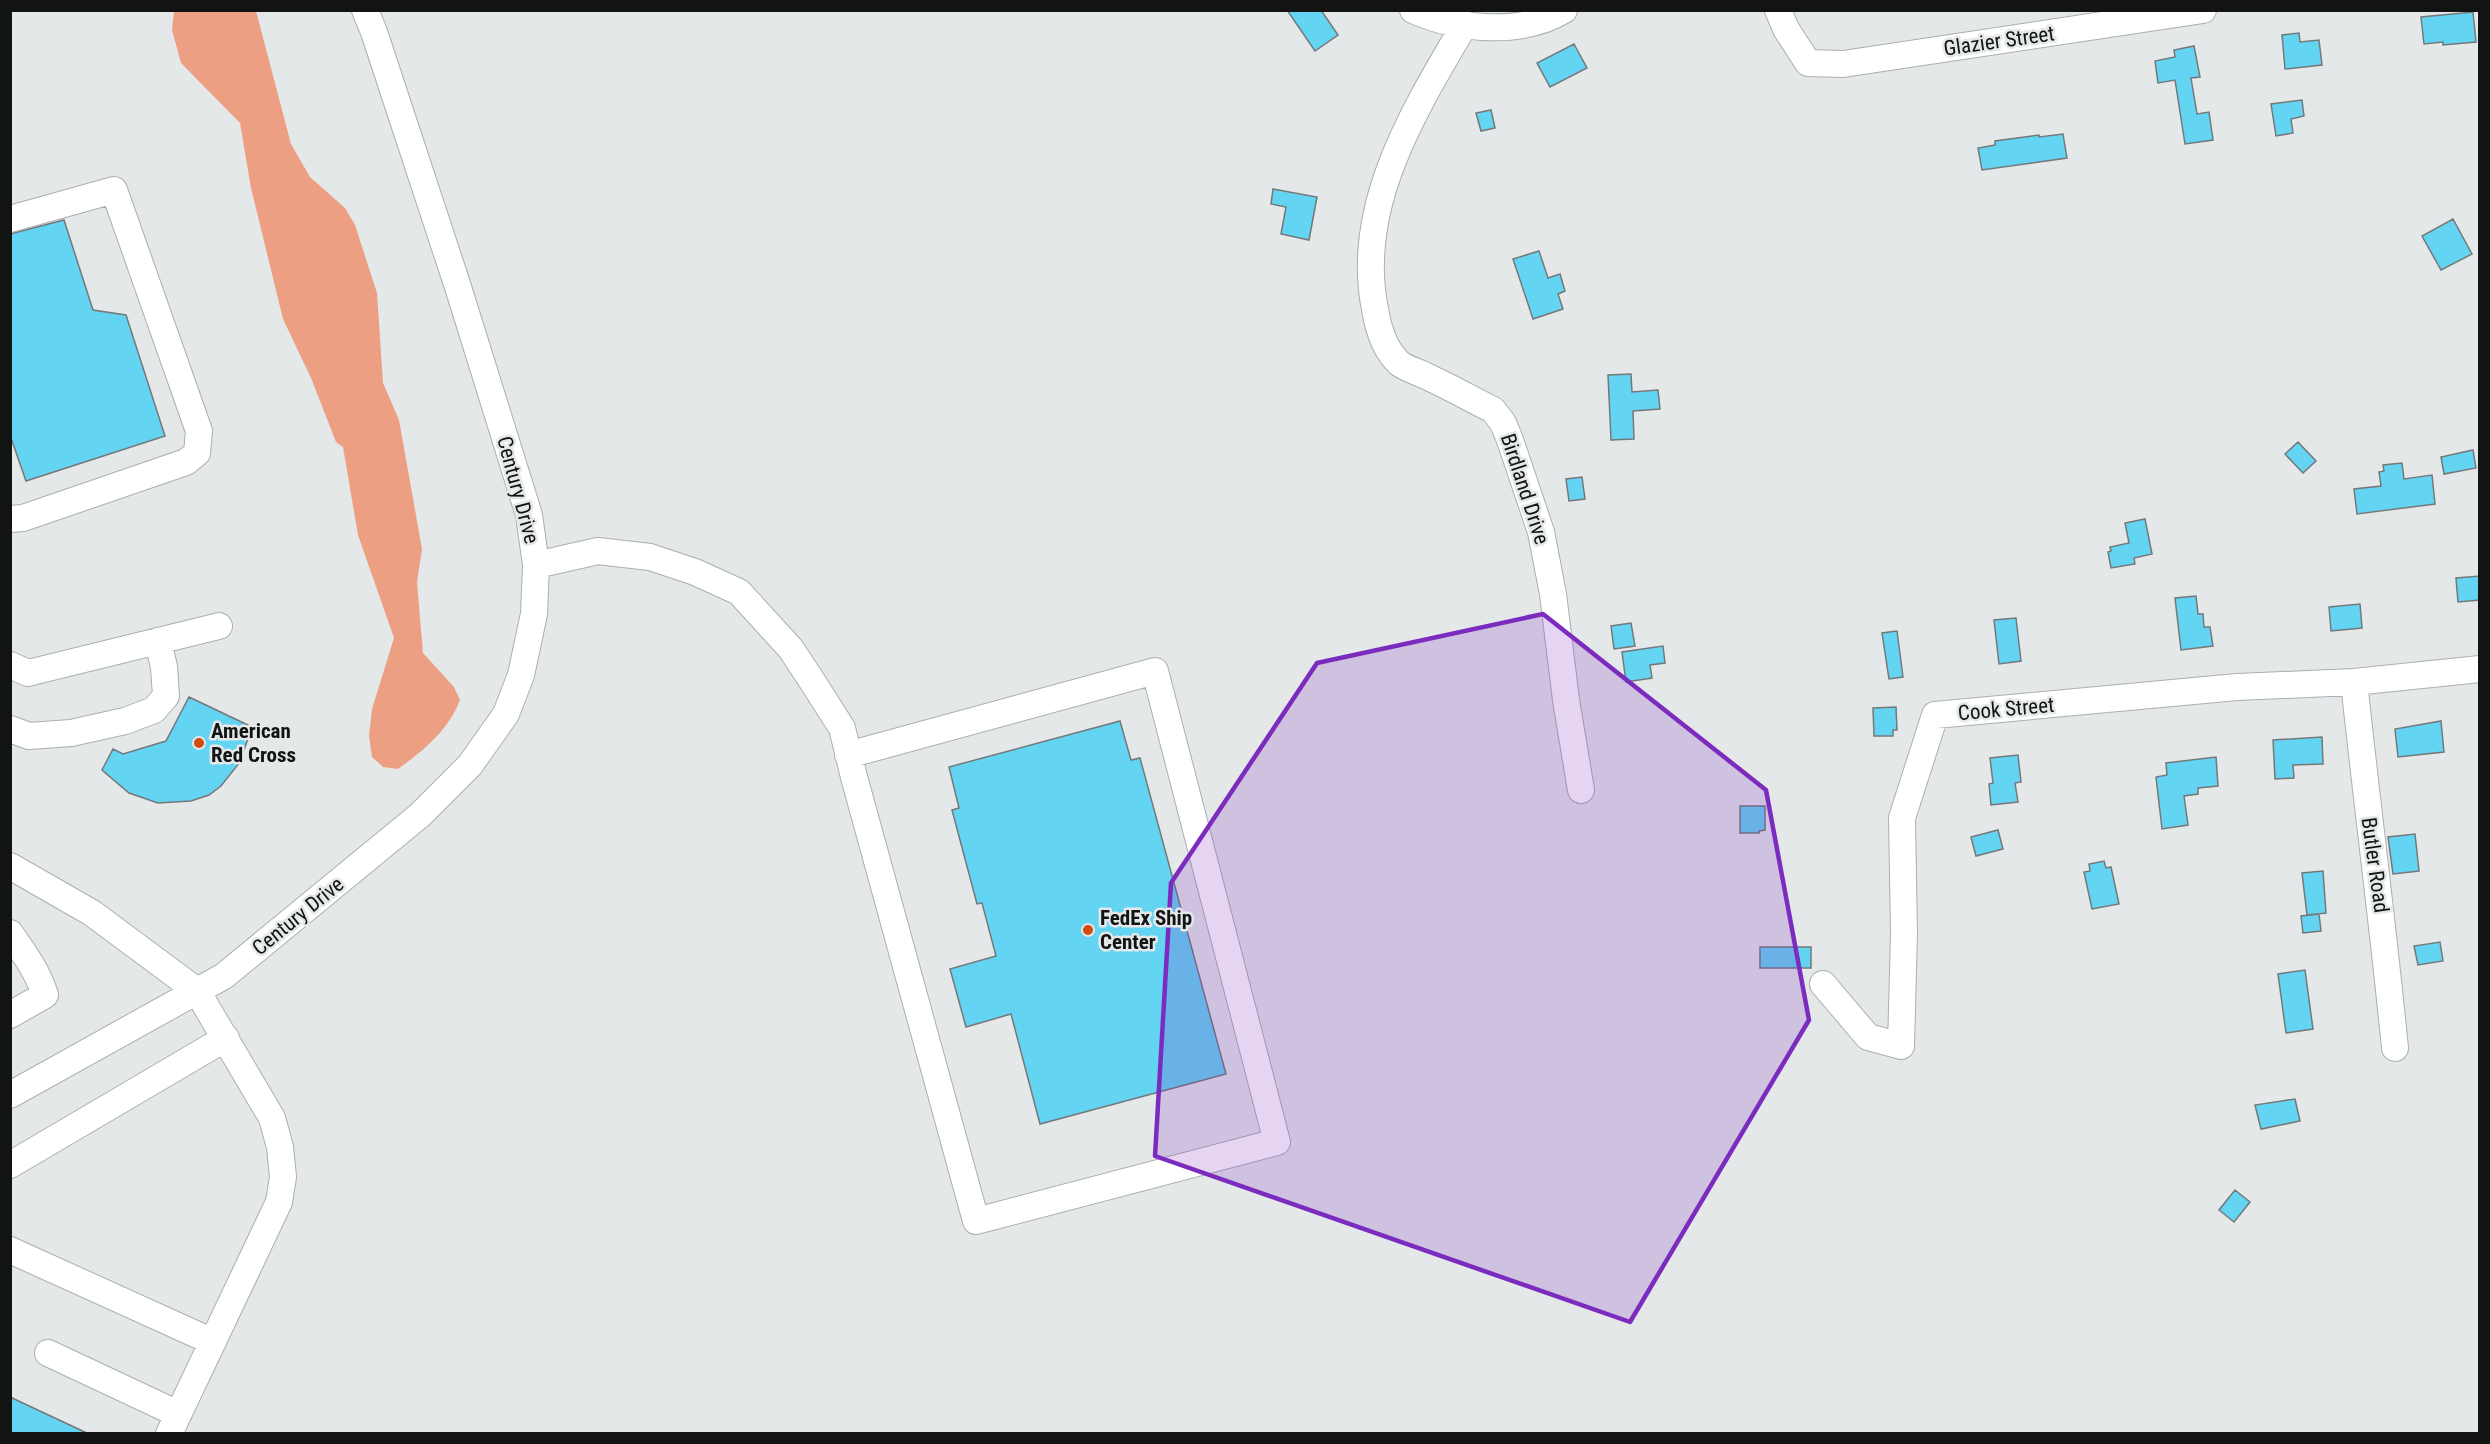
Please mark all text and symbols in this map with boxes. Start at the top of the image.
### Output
street label: Glazier Street [1942,21,2056,61]
street label: Birdland Drive [1496,431,1554,548]
street label: Century Drive [492,434,544,547]
street label: Cook Street [1957,693,2055,725]
place label: American Red Cross [211,719,296,767]
marker: American Red Cross [192,736,206,750]
street label: Butler Road [2356,816,2394,914]
street label: Century Drive [248,872,349,960]
place label: FedEx Ship Center [1100,906,1192,954]
marker: FedEx Ship Center [1081,923,1095,937]

